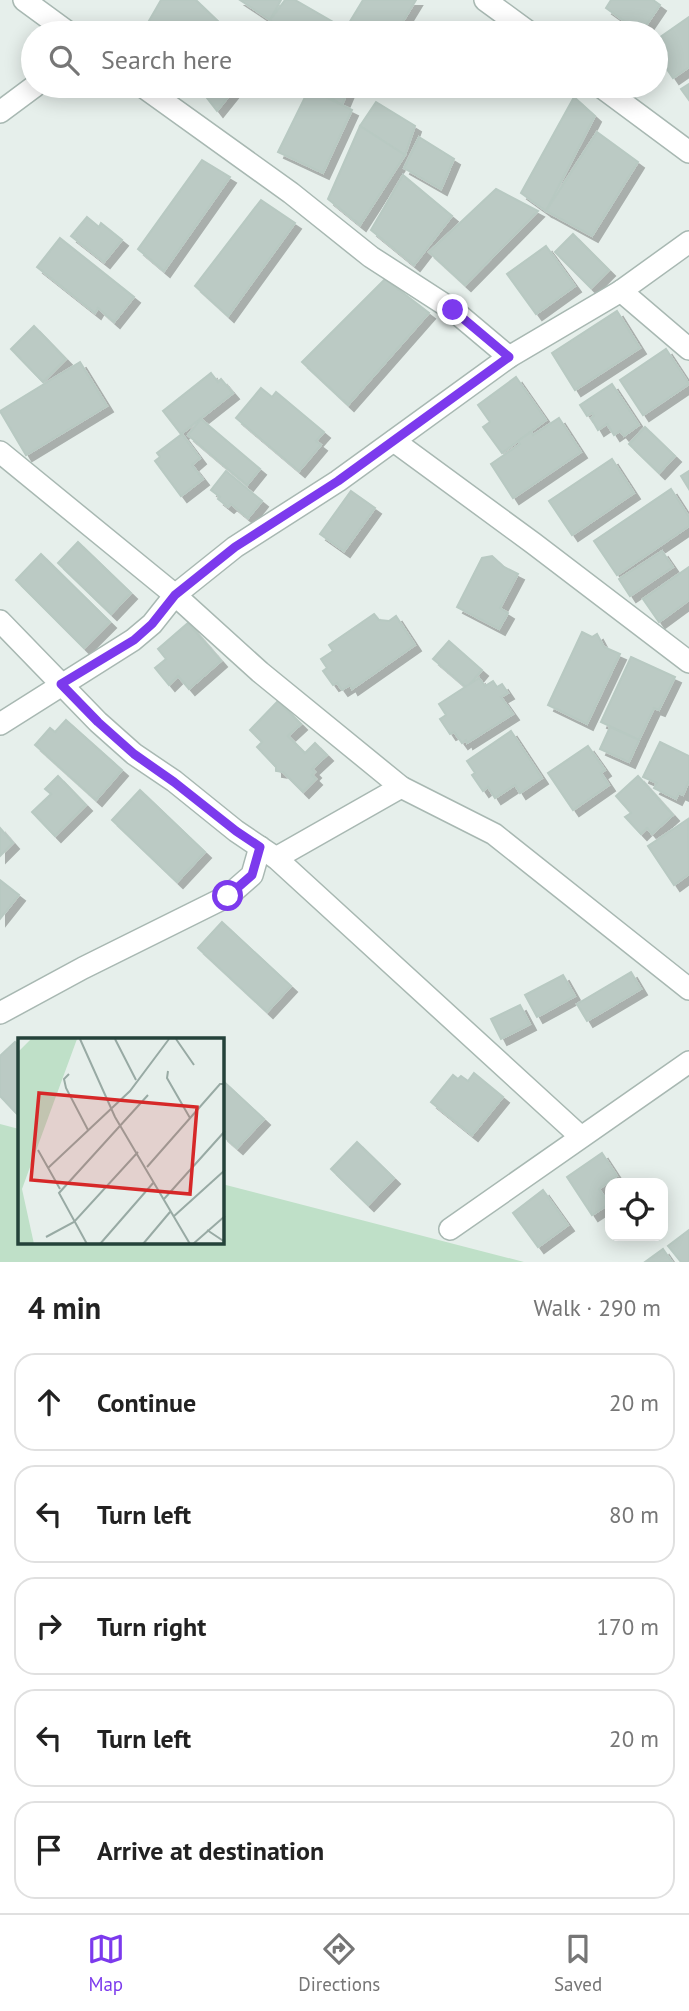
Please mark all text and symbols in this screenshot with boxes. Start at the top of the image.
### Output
search box [21,21,668,98]
icon: search [45,41,83,79]
text: Search here [101,43,232,76]
route end [437,294,468,325]
route start [212,880,243,911]
inset map [18,1038,224,1244]
map controls [605,1178,668,1241]
button: locate [605,1178,668,1241]
text: 4 min [28,1288,101,1327]
text: Walk · 290 m [534,1293,661,1322]
icon: ahead [30,1383,68,1421]
text: Continue [97,1386,196,1419]
text: 20 m [609,1388,659,1417]
icon: left [30,1495,68,1533]
text: Turn left [97,1498,191,1531]
text: 80 m [609,1500,659,1529]
icon: right [30,1607,68,1645]
text: Turn right [97,1610,206,1643]
text: 170 m [597,1612,659,1641]
icon: left [30,1719,68,1757]
text: Turn left [97,1722,191,1755]
text: 20 m [609,1724,659,1753]
icon: arrive [30,1831,68,1869]
text: Arrive at destination [97,1834,324,1867]
tab: Map [87,1930,125,1996]
tab: Directions [298,1930,380,1996]
tab: Saved [554,1930,602,1996]

